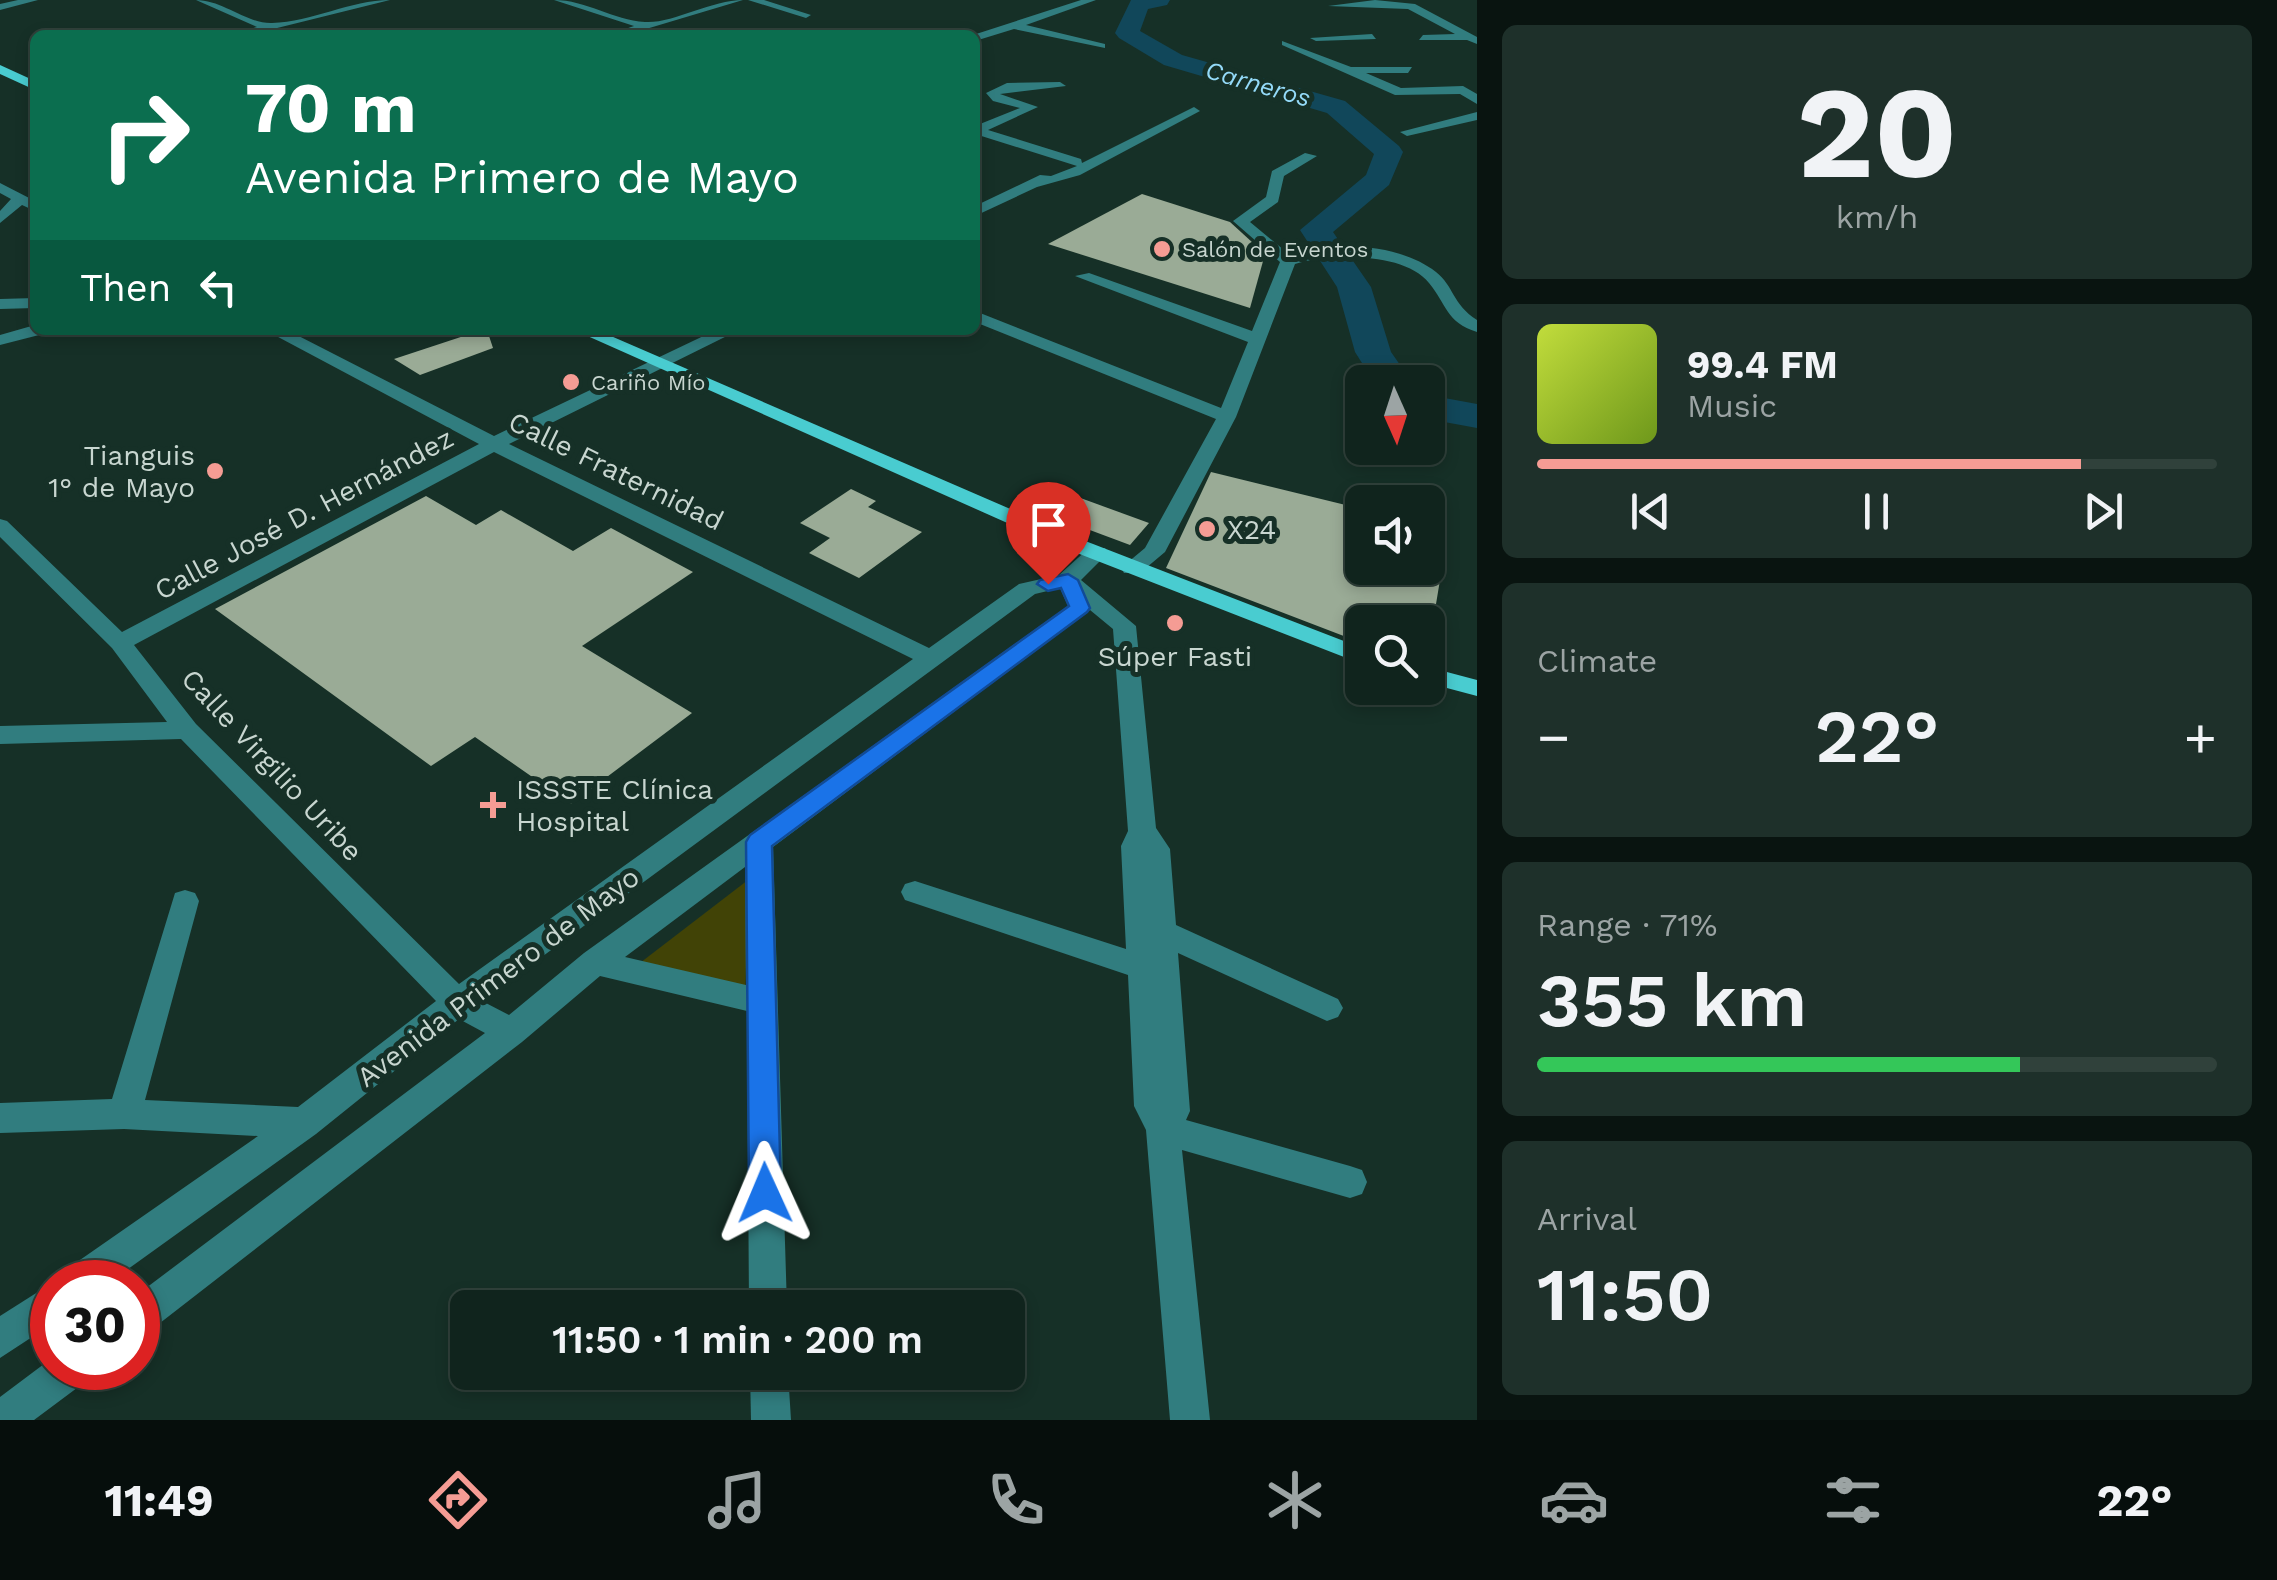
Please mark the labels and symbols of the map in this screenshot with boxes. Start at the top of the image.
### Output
water label: Carneros [1202,55,1314,113]
place label: Salón de Eventos [1182,237,1368,262]
marker: Salón de Eventos [1151,238,1173,260]
north arrow [1345,365,1445,465]
place label: Cariño Mío [591,370,706,395]
marker: Cariño Mío [560,371,582,393]
street label: Calle Fraternidad [503,405,729,537]
street label: Calle José D. Hernández [149,421,459,607]
place label: Tianguis 1° de Mayo [48,439,195,504]
marker: Tianguis 1° de Mayo [204,460,226,482]
pin [1006,482,1091,585]
place label: X24 [1227,513,1276,546]
marker: X24 [1196,518,1218,540]
marker: Súper Fasti [1164,612,1186,634]
place label: Súper Fasti [1098,640,1252,673]
street label: Calle Virgilio Uribe [175,662,369,868]
place label: ISSSTE Clínica Hospital [516,773,713,838]
marker: ISSSTE Clínica Hospital [480,792,506,818]
street label: Avenida Primero de Mayo [350,860,646,1094]
position arrow [713,1141,817,1245]
speed limit sign: 30 [30,1260,160,1390]

